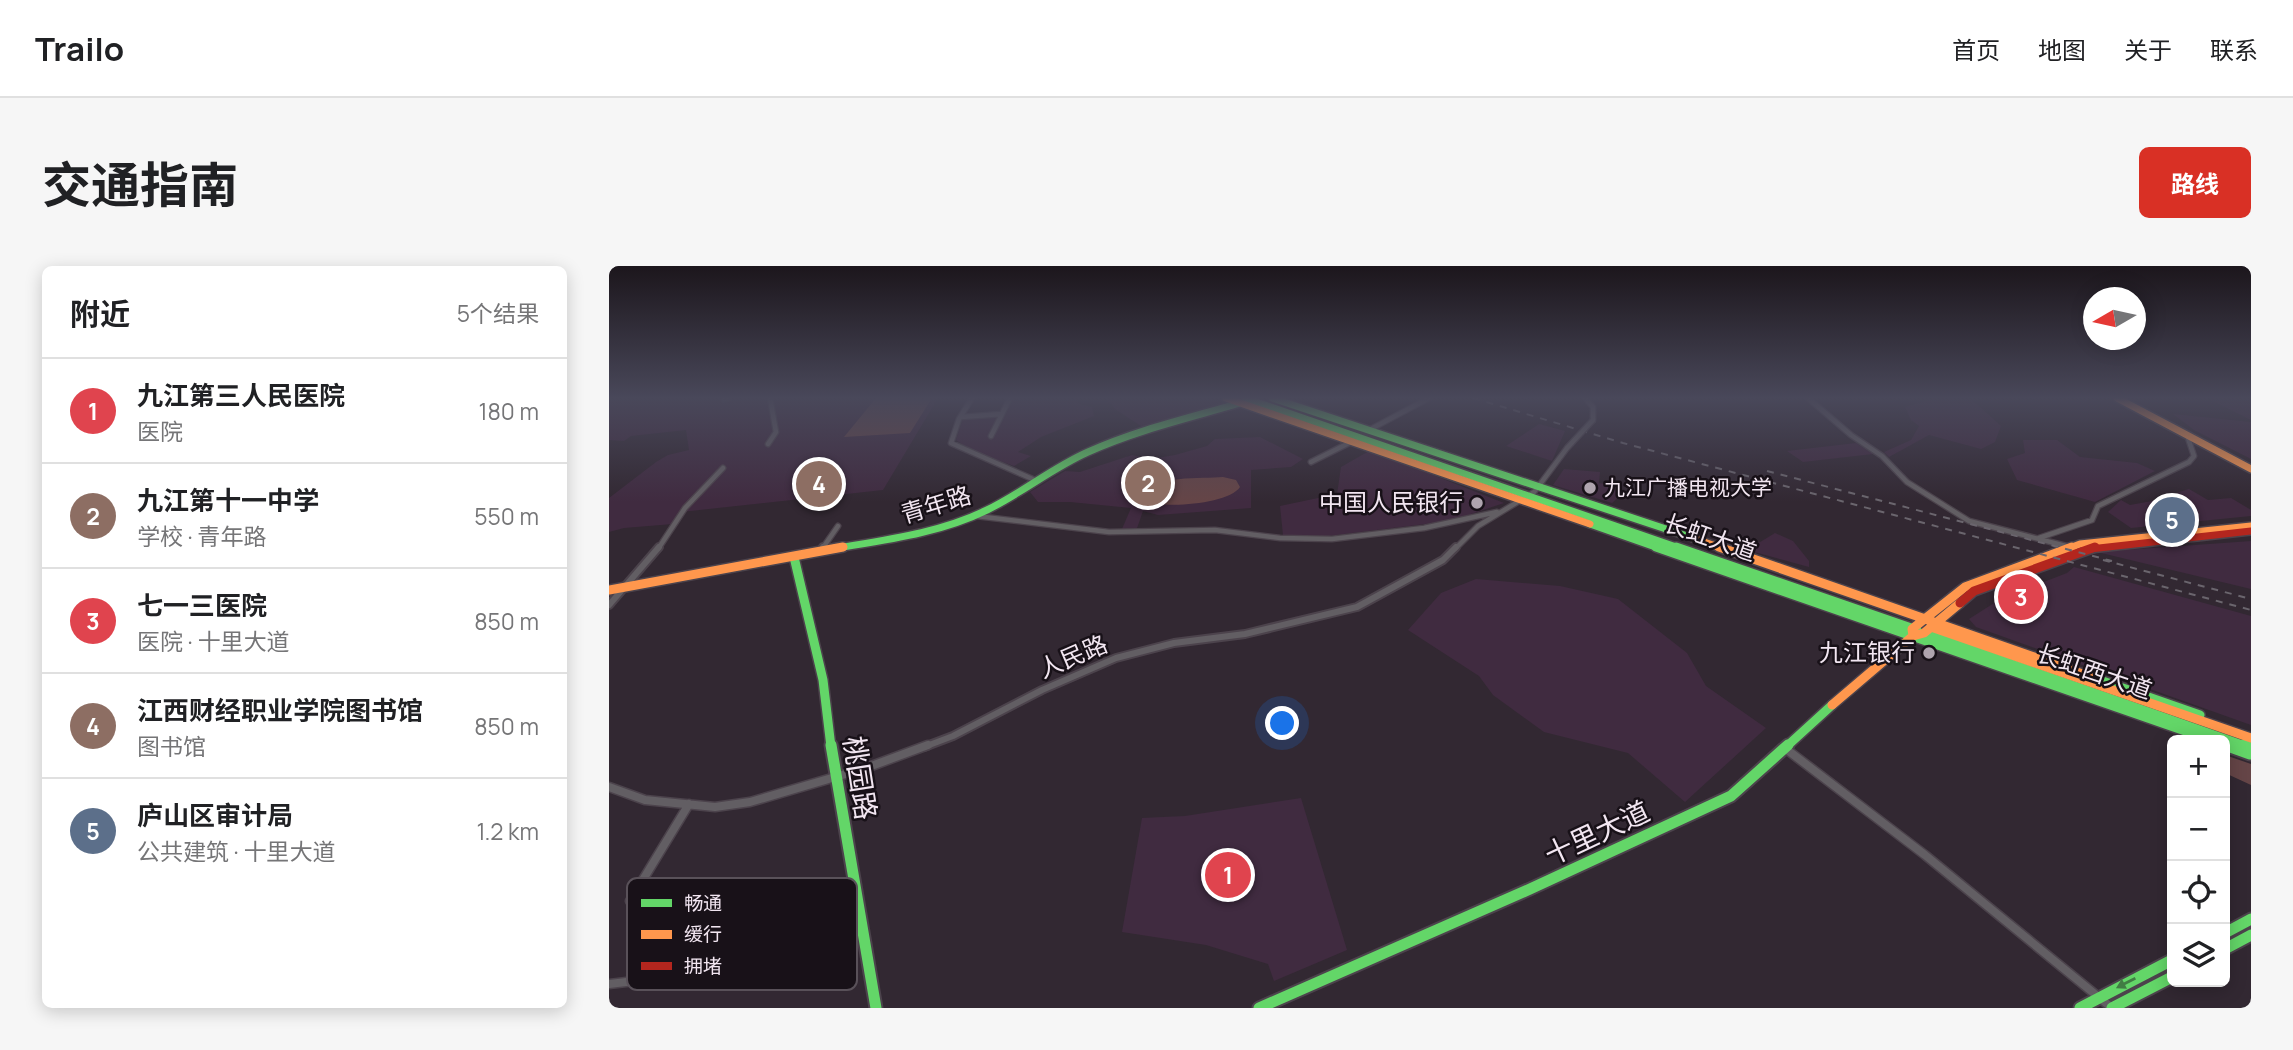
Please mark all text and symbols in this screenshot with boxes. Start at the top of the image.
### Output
text: Trailo [35,26,124,71]
text: 首页 [1952,33,2000,66]
text: 地图 [2038,33,2086,66]
text: 关于 [2124,33,2172,66]
text: 联系 [2210,33,2258,66]
button: 路线 [2139,147,2251,218]
text: 交通指南 [42,151,238,218]
north arrow [2083,287,2146,350]
text: 附近 [70,293,130,334]
text: 5个结果 [457,297,539,329]
text: 九江第三人民医院 [137,377,345,413]
text: 1 [88,395,98,427]
text: 180 m [479,395,539,427]
text: 医院 [137,415,183,447]
pin: 2 [1125,457,1171,509]
pin: 4 [796,458,842,510]
place label: 九江广播电视大学 [1604,473,1772,501]
street label: 青年路 [896,477,975,530]
marker: 九江广播电视大学 [1582,480,1598,496]
text: 九江第十一中学 [137,482,319,518]
place label: 中国人民银行 [1319,485,1463,518]
pin: 5 [2149,494,2195,546]
marker: 中国人民银行 [1469,495,1485,511]
text: 2 [86,500,100,532]
text: 550 m [474,500,539,532]
street label: 长虹大道 [1660,505,1761,568]
text: 学校 · 青年路 [137,520,266,552]
pin: 3 [1998,571,2044,623]
text: 七一三医院 [137,587,267,623]
text: 3 [86,605,100,637]
text: 850 m [474,605,539,637]
text: 医院 · 十里大道 [137,625,289,657]
street label: 人民路 [1033,626,1112,685]
place label: 九江银行 [1819,635,1915,668]
street label: 长虹西大道 [2032,635,2157,706]
marker: 九江银行 [1921,645,1937,661]
text: 江西财经职业学院图书馆 [137,692,423,728]
your location [1265,706,1299,740]
text: 4 [86,710,100,742]
text: 850 m [474,710,539,742]
text: 图书馆 [137,730,206,762]
street label: 桃园路 [836,733,886,822]
map controls [2167,735,2230,987]
button: + [2167,735,2230,798]
street label: 十里大道 [1538,791,1655,873]
text: 庐山区审计局 [137,797,293,833]
button: − [2167,798,2230,861]
text: 5 [86,815,100,847]
text: 1.2 km [476,815,539,847]
text: 公共建筑 · 十里大道 [137,835,335,867]
pin: 1 [1205,849,1251,901]
button: locate [2167,861,2230,924]
legend [627,878,857,990]
text: 畅通 [684,890,722,916]
text: 缓行 [684,921,722,947]
button: layers [2167,924,2230,987]
text: 拥堵 [684,953,722,979]
one-way arrow [2116,978,2136,989]

